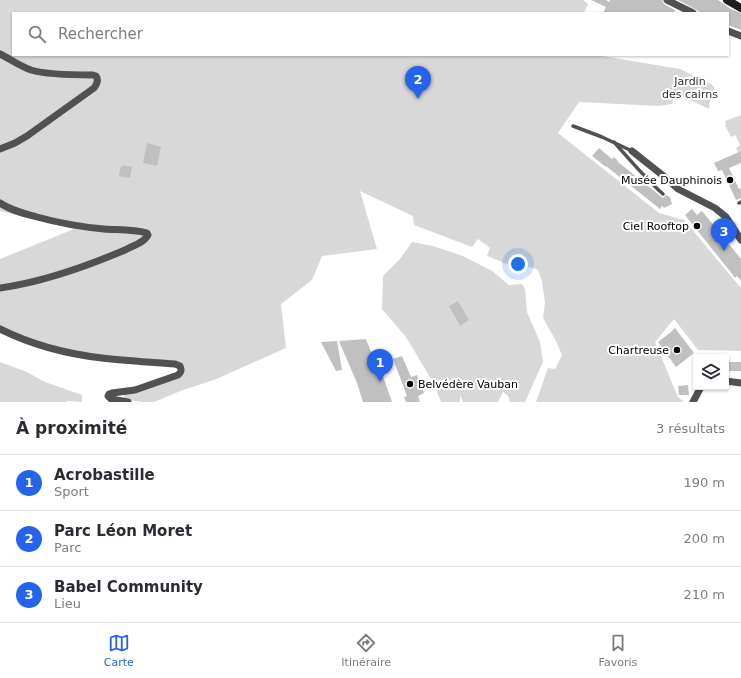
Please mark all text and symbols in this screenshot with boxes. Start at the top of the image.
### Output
search box [12,12,729,56]
icon: search [26,23,48,45]
text: Rechercher [58,25,143,43]
pin: 2 [405,66,431,99]
park label: Jardin des cairns [662,75,718,101]
place label: Musée Dauphinois [621,174,722,187]
marker: Musée Dauphinois [725,175,735,185]
pin: 3 [711,218,737,251]
place label: Ciel Rooftop [623,220,689,233]
marker: Ciel Rooftop [692,221,702,231]
your location [508,254,528,274]
place label: Chartreuse [608,344,669,357]
marker: Chartreuse [672,345,682,355]
pin: 1 [367,349,393,382]
map controls [693,354,729,390]
button: layers [693,354,729,390]
place label: Belvédère Vauban [418,378,518,391]
marker: Belvédère Vauban [405,379,415,389]
text: À proximité [16,418,127,438]
text: 3 résultats [656,421,725,436]
text: Acrobastille [54,466,155,484]
text: 1 [24,475,34,490]
text: 190 m [683,475,725,490]
text: Sport [54,484,89,499]
text: Parc Léon Moret [54,522,192,540]
text: 2 [24,531,34,546]
text: 200 m [683,531,725,546]
text: Parc [54,540,81,555]
text: Babel Community [54,578,203,596]
text: 3 [24,587,34,602]
text: 210 m [683,587,725,602]
text: Lieu [54,596,81,611]
tab: Carte [104,632,134,669]
tab: Itinéraire [341,632,391,669]
tab: Favoris [599,632,637,669]

